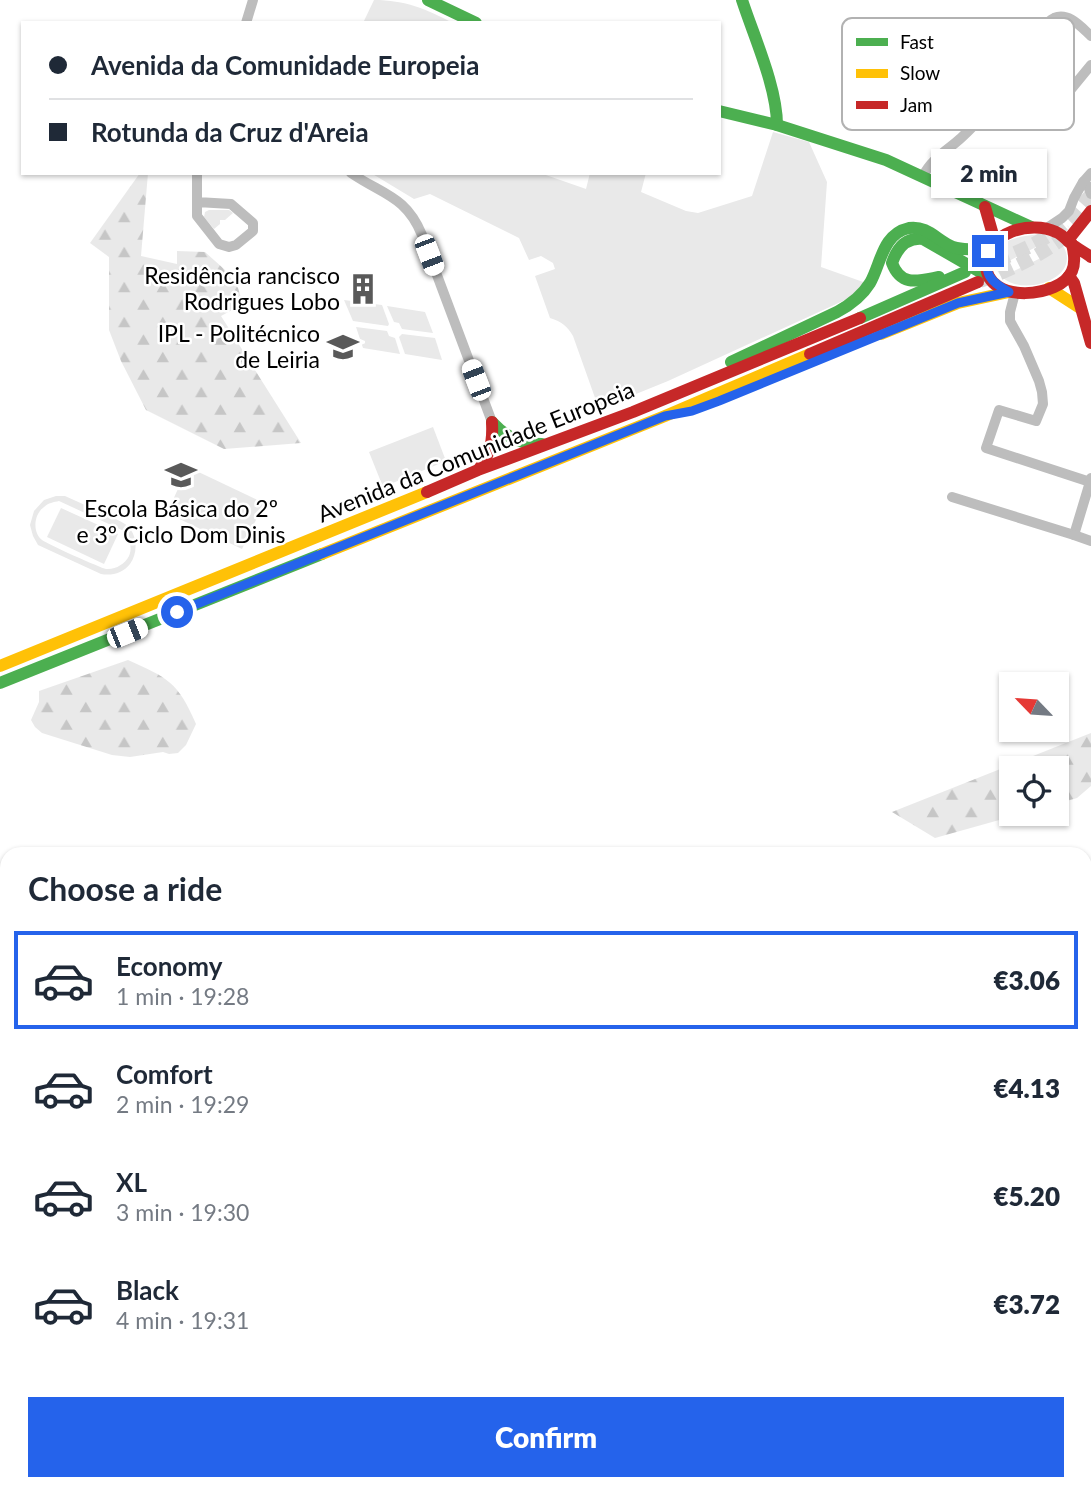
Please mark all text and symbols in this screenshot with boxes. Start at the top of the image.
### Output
legend [842,18,1074,130]
text: Fast [900,30,934,53]
text: Avenida da Comunidade Europeia [91,49,479,81]
text: Slow [900,61,940,84]
text: Jam [900,93,933,116]
text: Rotunda da Cruz d'Areia [91,116,369,148]
callout: 2 min [930,149,1046,198]
text: 2 min [960,159,1018,187]
car [412,232,447,278]
route end [972,235,1004,267]
place label: Residência rancisco Rodrigues Lobo [144,261,340,315]
building icon: Residência rancisco Rodrigues Lobo [346,272,380,306]
place label: IPL - Politécnico de Leiria [158,319,320,373]
school or university icon: IPL - Politécnico de Leiria [326,330,360,364]
car [459,357,494,403]
street label: Avenida da Comunidade Europeia [313,375,638,528]
school or university icon: Escola Básica do 2º e 3º Ciclo Dom Dinis [164,458,198,492]
place label: Escola Básica do 2º e 3º Ciclo Dom Dinis [77,494,286,548]
route start [161,596,193,628]
car [104,615,151,651]
north arrow [999,672,1069,742]
map controls [999,672,1069,826]
button: locate [999,756,1069,826]
text: Choose a ride [28,869,222,908]
icon: car [32,949,95,1012]
text: Economy [116,950,222,982]
text: €3.06 [993,964,1060,996]
text: 1 min · 19:28 [116,982,249,1010]
icon: car [32,1057,95,1120]
text: Comfort [116,1058,213,1090]
text: €4.13 [993,1072,1060,1104]
text: 2 min · 19:29 [116,1090,249,1118]
icon: car [32,1165,95,1228]
text: XL [116,1166,147,1198]
text: €5.20 [993,1180,1060,1212]
text: 3 min · 19:30 [116,1198,249,1226]
icon: car [32,1273,95,1336]
text: Black [116,1274,179,1306]
text: €3.72 [993,1288,1060,1320]
text: 4 min · 19:31 [116,1306,249,1334]
button: Confirm [28,1397,1064,1477]

